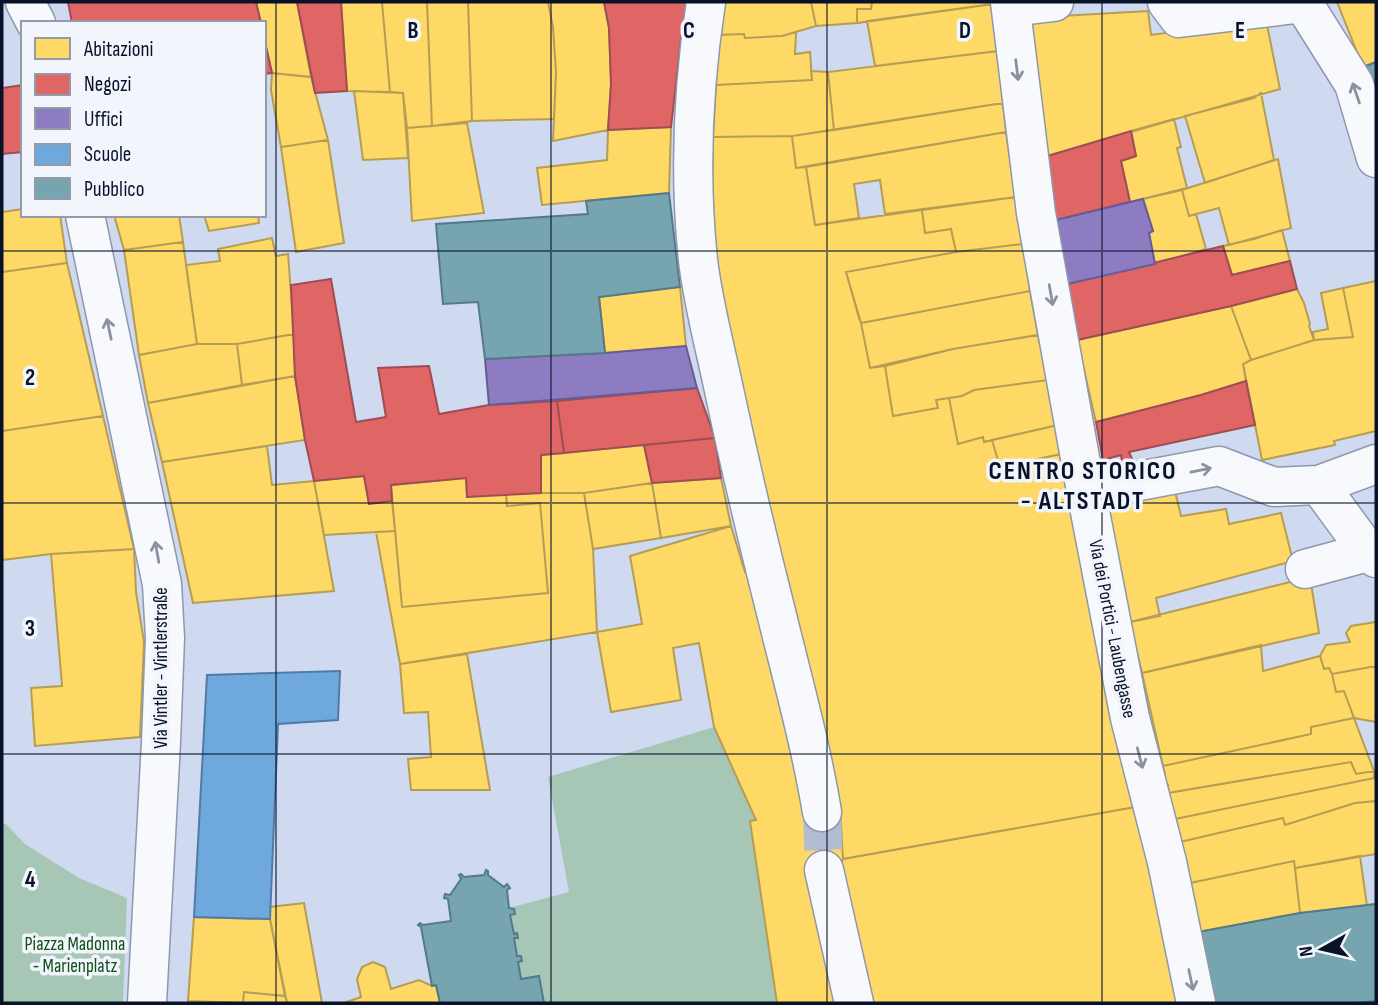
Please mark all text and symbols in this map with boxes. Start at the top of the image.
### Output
text: B [408,17,419,45]
text: C [683,17,695,45]
text: D [959,17,971,45]
text: E [1235,17,1245,45]
legend [21,21,266,217]
text: Abitazioni [83,37,153,62]
one-way arrow [1011,58,1024,80]
text: Negozi [84,72,131,97]
one-way arrow [1349,82,1361,104]
text: Uffici [84,107,123,132]
text: Scuole [84,142,131,167]
text: Pubblico [84,177,144,202]
one-way arrow [1045,283,1058,305]
one-way arrow [101,318,115,341]
text: 2 [25,364,35,392]
district label: CENTRO STORICO - ALTSTADT [988,456,1178,517]
one-way arrow [1189,462,1212,476]
street label: Via dei Portici - Laubengasse [1083,538,1141,720]
one-way arrow [150,541,163,564]
street label: Via Vintler - Vintlerstraße [150,587,173,749]
text: 3 [25,615,35,643]
one-way arrow [1134,747,1147,769]
text: 4 [25,866,36,894]
north arrow [1287,914,1357,984]
park label: Piazza Madonna - Marienplatz [25,933,125,978]
text: N [1295,945,1319,958]
one-way arrow [1185,968,1199,991]

